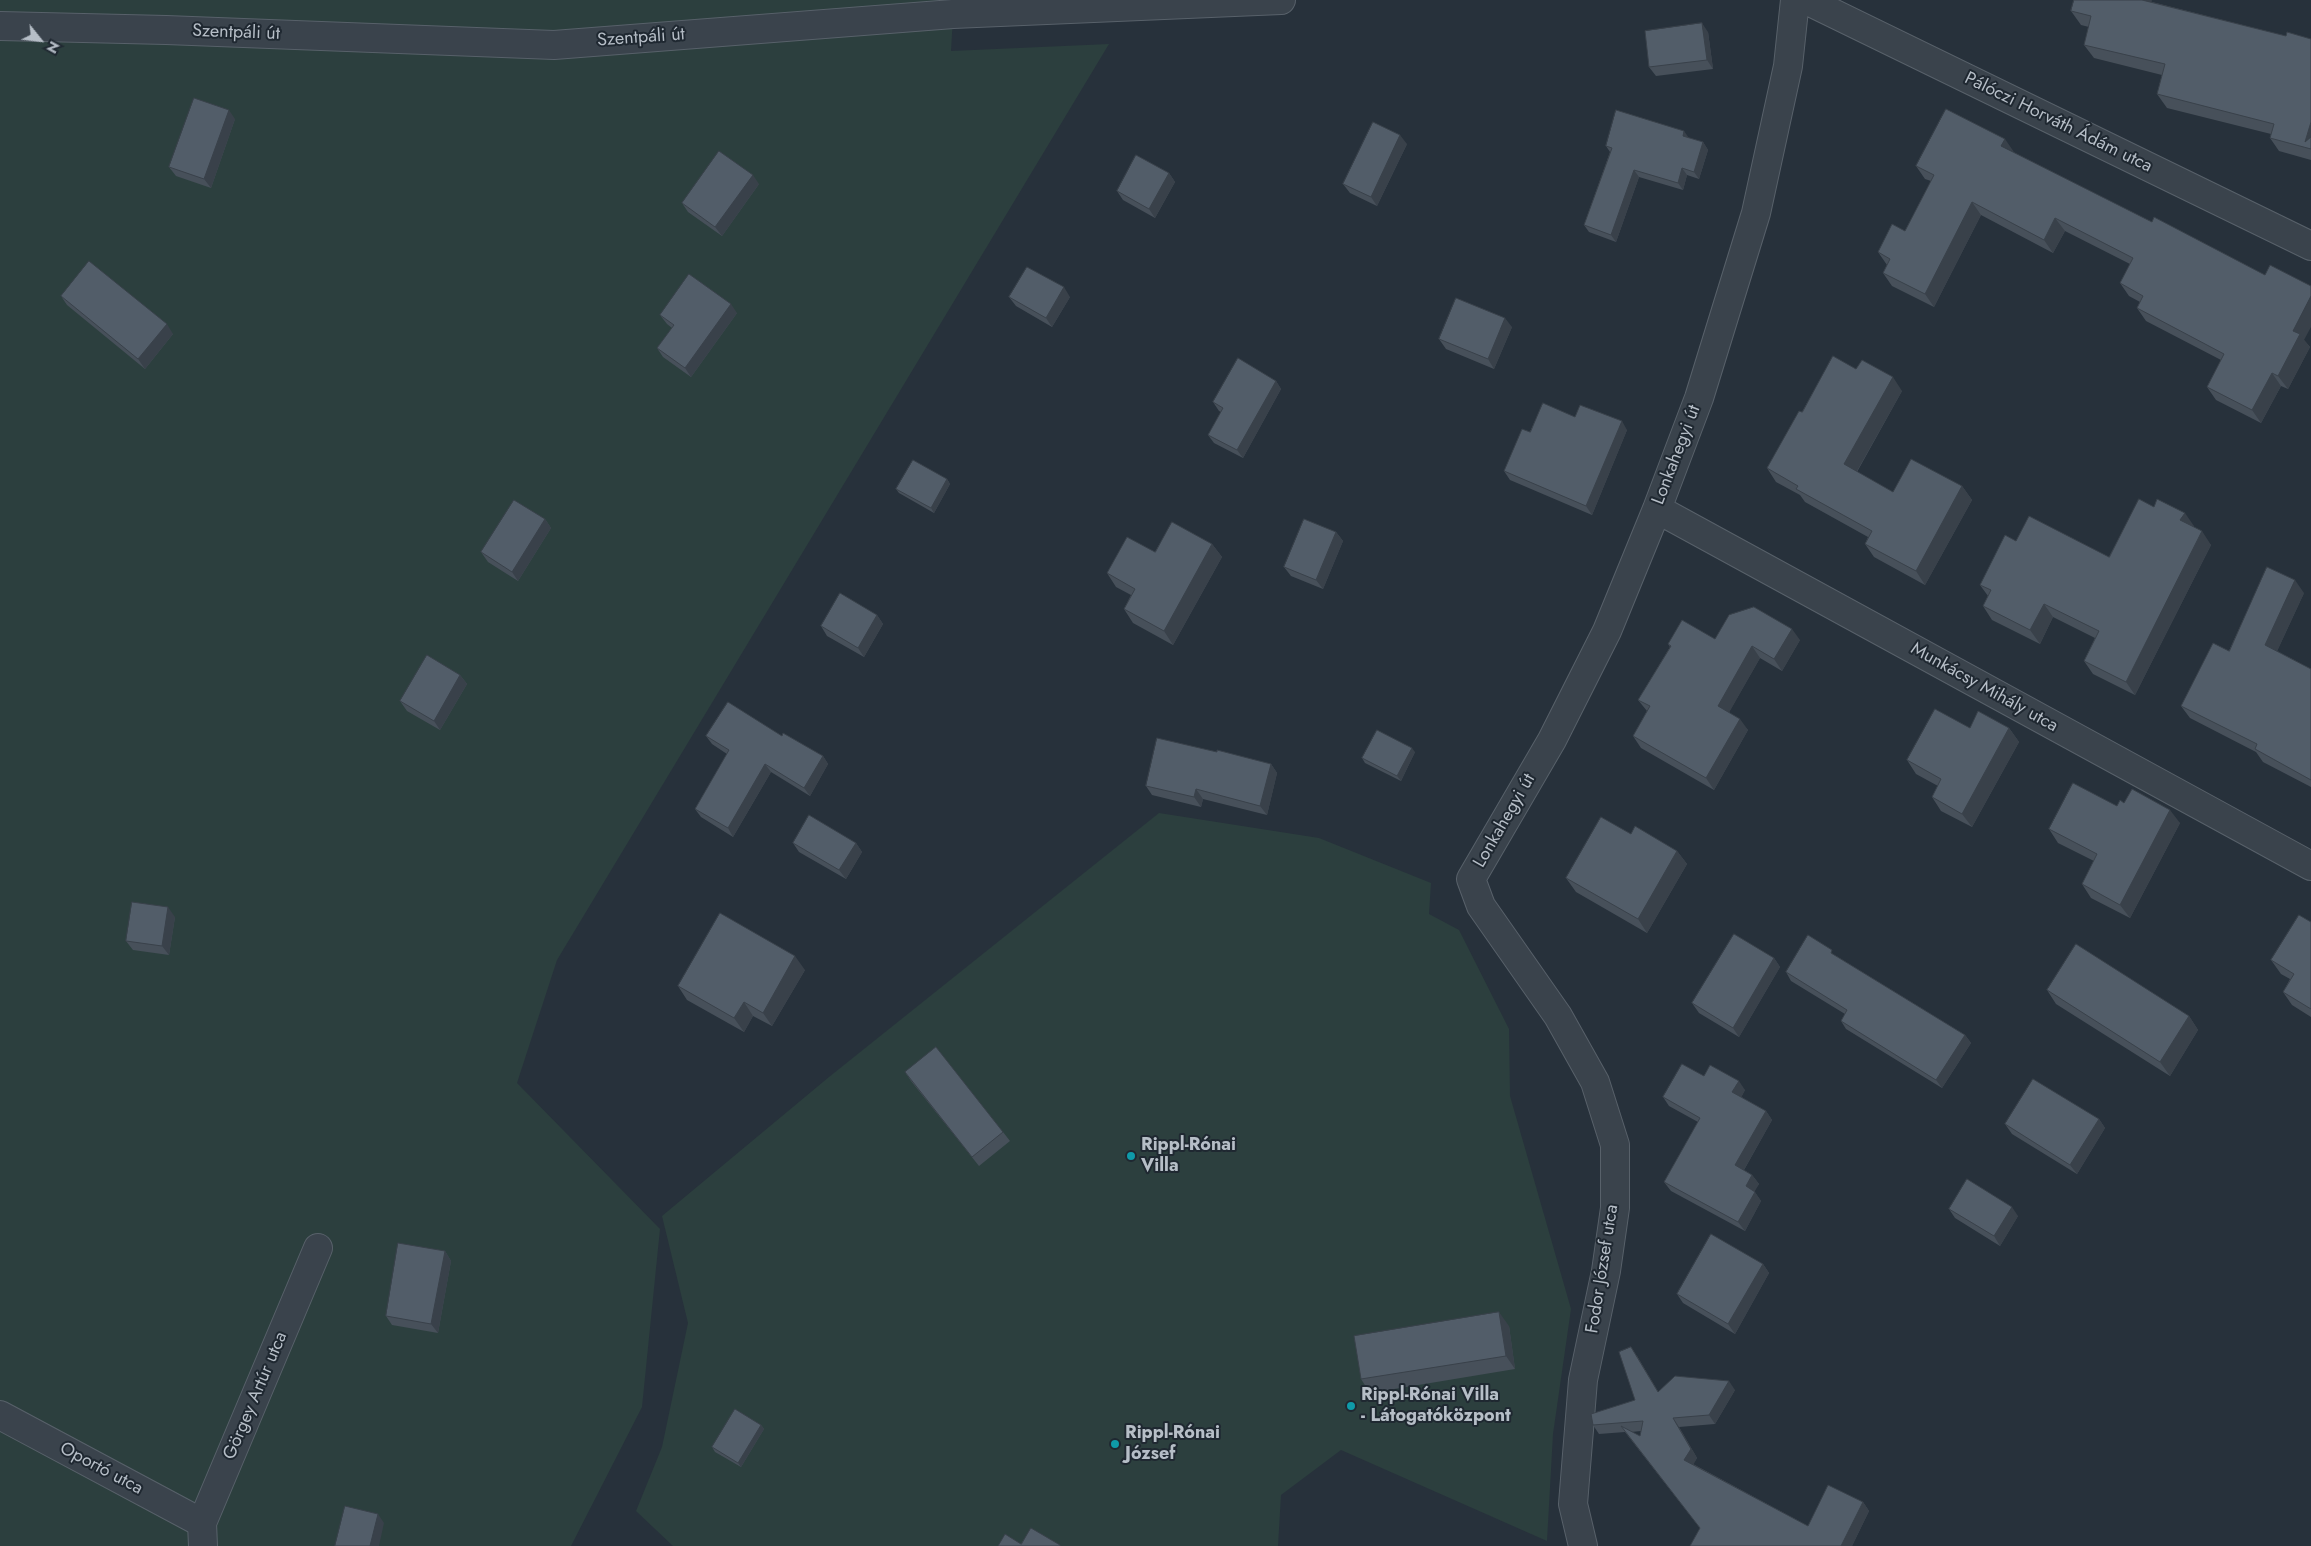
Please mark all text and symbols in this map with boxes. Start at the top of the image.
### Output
north arrow [15,15,65,65]
street label: Szentpáli út [192,21,280,45]
street label: Szentpáli út [596,24,686,52]
text: N [42,38,65,57]
street label: Pálóczi Horváth Ádám utca [1961,68,2155,178]
street label: Lonkahegyi út [1648,402,1706,508]
street label: Munkácsy Mihály utca [1907,639,2061,737]
street label: Lonkahegyi út [1469,770,1541,872]
place label: Rippl-Rónai Villa [1141,1135,1236,1178]
marker: Rippl-Rónai Villa [1125,1150,1137,1162]
street label: Fodor József utca [1582,1203,1624,1335]
street label: Görgey Artúr utca [219,1329,293,1463]
place label: Rippl-Rónai Villa - Látogatóközpont [1361,1385,1511,1428]
marker: Rippl-Rónai Villa - Látogatóközpont [1345,1400,1357,1412]
place label: Rippl-Rónai József [1125,1423,1220,1466]
street label: Oportó utca [56,1438,146,1500]
marker: Rippl-Rónai József [1109,1438,1121,1450]

